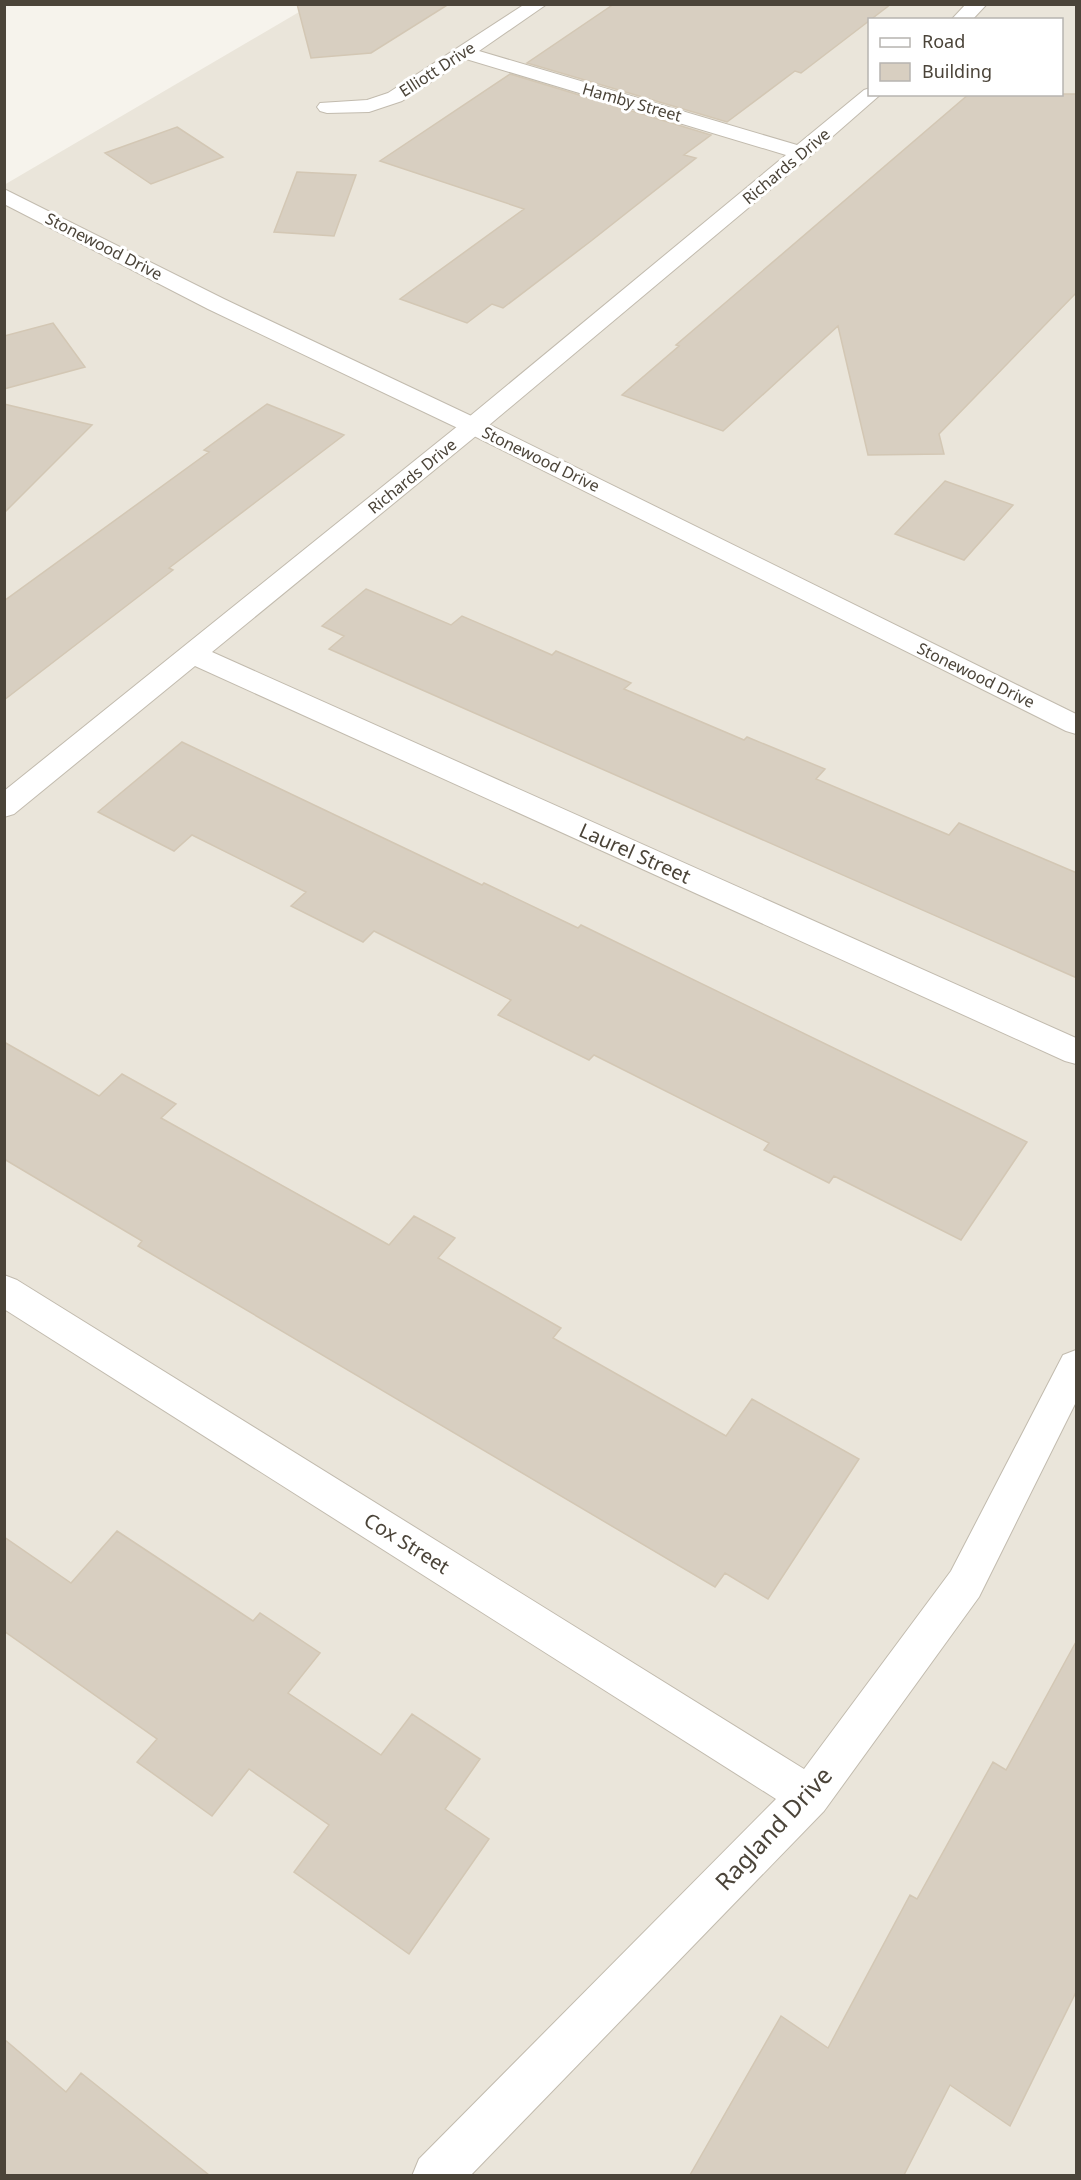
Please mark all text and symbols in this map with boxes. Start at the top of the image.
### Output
legend [868,18,1063,96]
text: Road [922,29,965,53]
street label: Elliott Drive [395,36,479,102]
text: Building [922,59,992,83]
street label: Hamby Street [580,77,684,127]
street label: Richards Drive [738,123,834,209]
street label: Stonewood Drive [42,207,166,285]
street label: Stonewood Drive [479,421,603,497]
street label: Richards Drive [363,433,461,519]
street label: Stonewood Drive [914,637,1038,713]
street label: Laurel Street [575,816,695,890]
street label: Cox Street [359,1506,455,1580]
street label: Ragland Drive [707,1759,839,1897]

